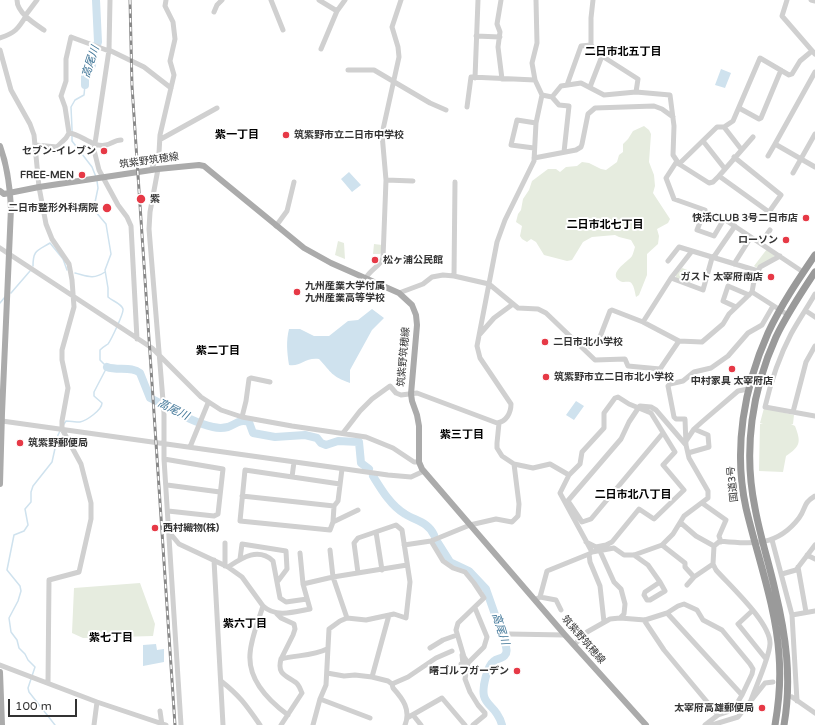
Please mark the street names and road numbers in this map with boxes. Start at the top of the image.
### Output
street label: 筑紫野筑穂線 [118,151,180,171]
street label: 筑紫野筑穂線 [395,327,413,387]
street label: 国道3号 [725,465,741,503]
street label: 筑紫野筑穂線 [559,613,607,667]

